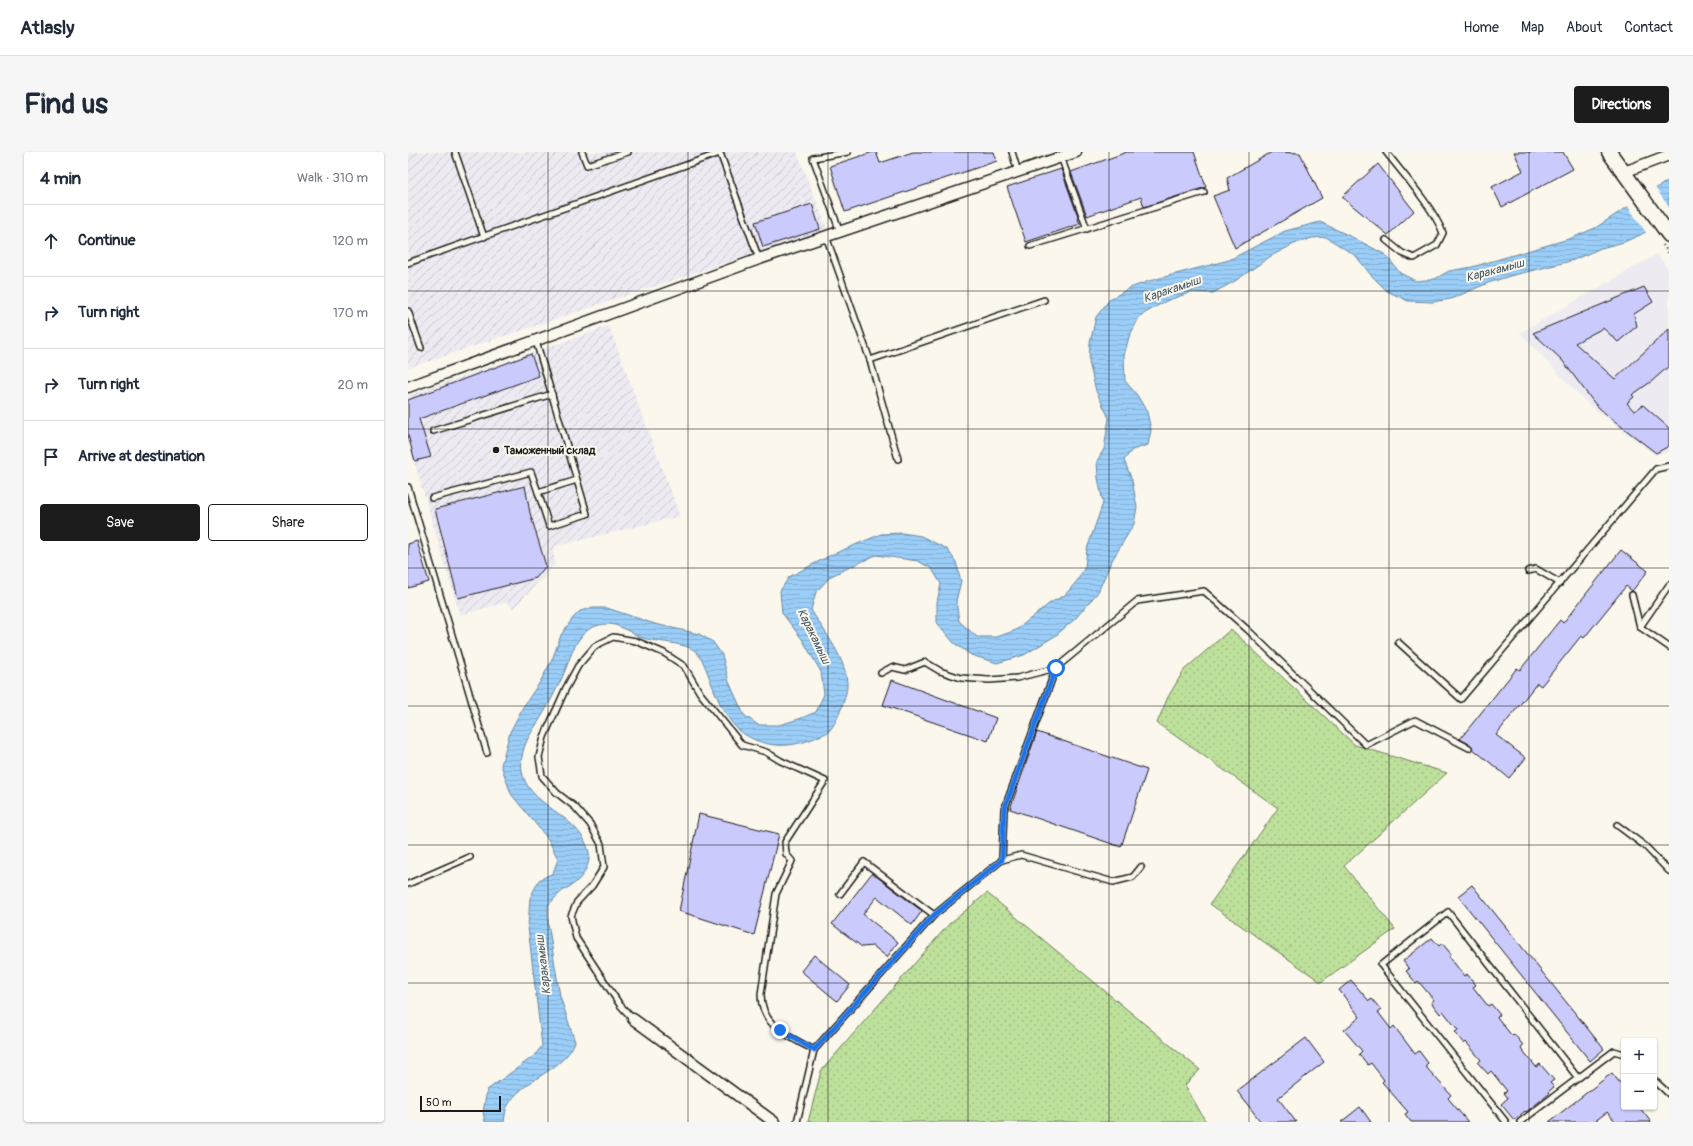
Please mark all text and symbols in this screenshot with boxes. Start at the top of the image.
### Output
text: Atlasly [20,16,74,40]
text: Home [1464,19,1499,36]
text: Map [1521,19,1544,36]
text: About [1566,19,1602,36]
text: Contact [1624,19,1673,36]
button: Directions [1574,86,1669,123]
text: Find us [24,87,108,122]
text: 4 min [40,168,81,189]
text: Walk · 310 m [297,170,368,186]
icon: ahead [40,230,62,252]
text: Continue [78,231,136,250]
text: 120 m [332,233,368,249]
water label: Каракамыш [1464,255,1527,285]
water label: Каракамыш [1142,272,1204,306]
icon: right [40,302,62,324]
text: Turn right [78,303,139,322]
text: 170 m [333,305,368,321]
icon: right [40,374,62,396]
text: Turn right [78,375,139,394]
text: 20 m [337,377,368,393]
place label: Таможенный склад [503,444,596,457]
marker: Таможенный склад [491,445,501,455]
icon: arrive [40,446,62,468]
text: Arrive at destination [78,447,205,466]
button: Save [40,504,200,541]
button: Share [208,504,368,541]
water label: Каракамыш [794,606,834,668]
route start [1047,659,1065,677]
water label: Каракамыш [532,933,555,995]
route end [771,1021,789,1039]
map controls [1621,1038,1657,1110]
button: + [1621,1038,1657,1074]
button: − [1621,1074,1657,1110]
scale bar [420,1094,501,1113]
text: 50 m [426,1096,452,1109]

